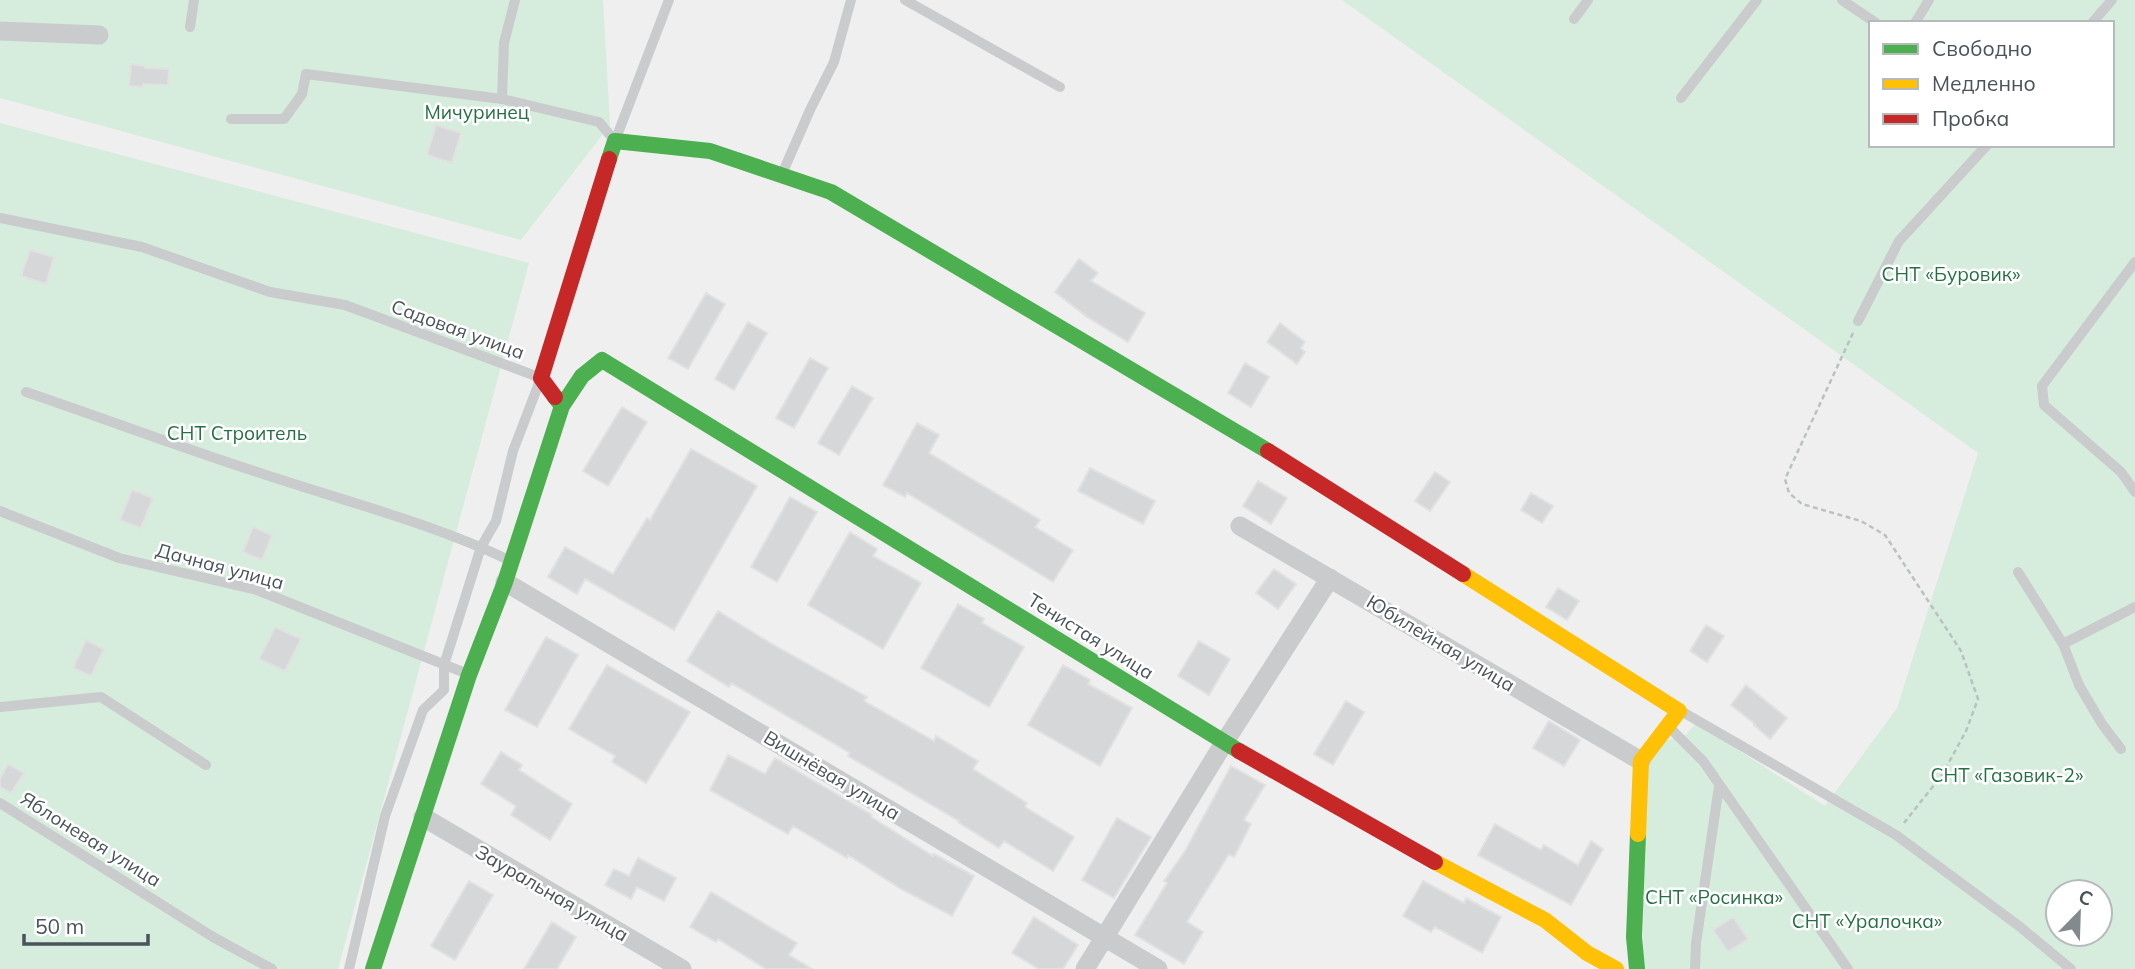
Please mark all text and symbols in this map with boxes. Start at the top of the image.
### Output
legend [1869,21,2114,147]
text: Свободно [1932,35,2032,61]
text: Медленно [1932,70,2036,96]
park label: Мичуринец [425,100,530,124]
text: Пробка [1932,105,2009,131]
park label: СНТ «Буровик» [1882,262,2020,286]
street label: Садовая улица [388,294,528,364]
park label: СНТ Строитель [167,421,307,445]
street label: Дачная улица [154,537,286,595]
street label: Тенистая улица [1024,588,1158,684]
street label: Юбилейная улица [1362,589,1520,697]
street label: Вишнёвая улица [760,725,904,825]
park label: СНТ «Газовик-2» [1931,763,2083,787]
street label: Яблоневая улица [16,786,166,892]
street label: Зауральная улица [471,839,633,947]
north arrow [2044,878,2114,948]
text: С [2075,884,2096,911]
park label: СНТ «Росинка» [1645,885,1783,909]
scale bar [24,902,149,946]
park label: СНТ «Уралочка» [1792,909,1942,933]
text: 50 m [35,913,84,939]

